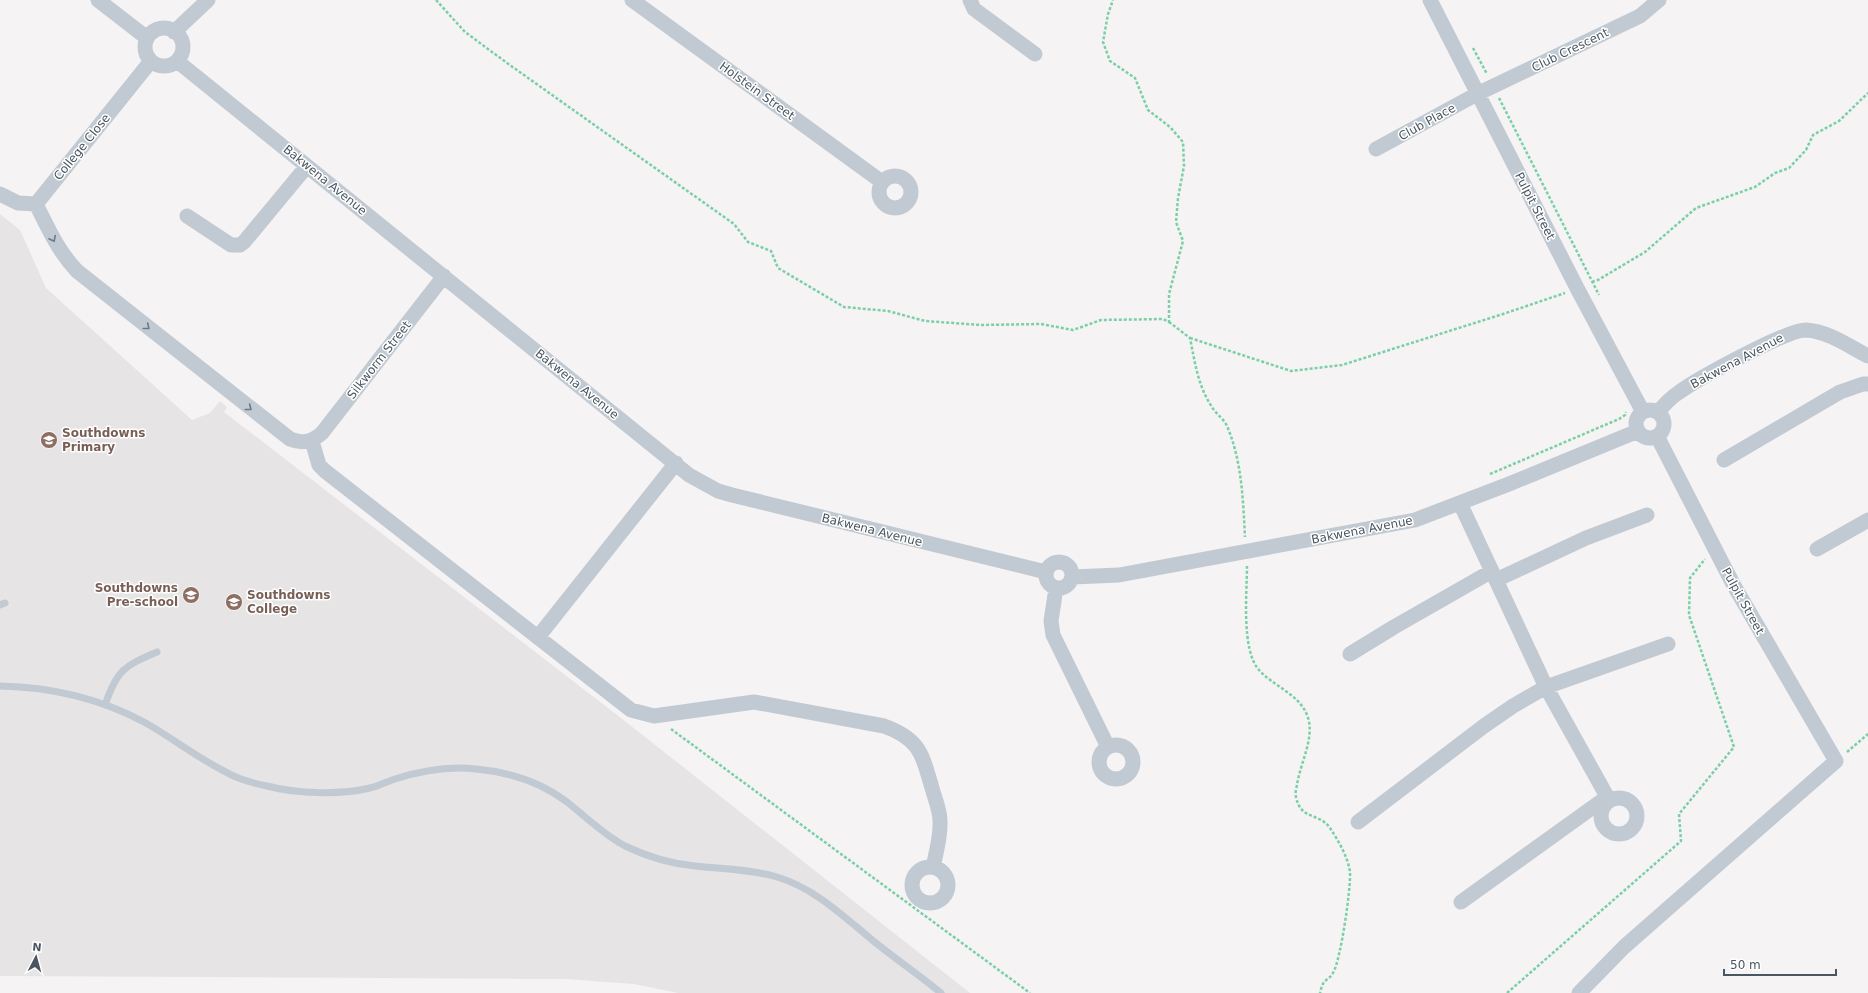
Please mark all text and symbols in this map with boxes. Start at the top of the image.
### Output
street label: Club Crescent [1529,25,1611,75]
street label: Holstein Street [717,59,797,123]
street label: Club Place [1396,101,1458,143]
street label: College Close [51,111,113,183]
street label: Bakwena Avenue [281,142,369,218]
street label: Pulpit Street [1512,170,1558,242]
one-way arrow [48,235,56,242]
street label: Silkworm Street [344,318,414,402]
one-way arrow [143,322,150,329]
street label: Bakwena Avenue [1688,331,1786,391]
street label: Bakwena Avenue [533,346,621,422]
one-way arrow [244,403,251,410]
place label: Southdowns Primary [62,426,145,454]
school or university icon: Southdowns Primary [39,430,59,450]
street label: Bakwena Avenue [820,511,924,549]
street label: Bakwena Avenue [1310,513,1414,547]
street label: Pulpit Street [1719,565,1767,637]
place label: Southdowns Pre-school [95,581,178,609]
school or university icon: Southdowns Pre-school [181,585,201,605]
place label: Southdowns College [247,588,330,616]
school or university icon: Southdowns College [224,592,244,612]
north arrow [16,937,56,977]
text: N [32,941,42,954]
scale bar [1724,951,1836,977]
text: 50 m [1730,958,1761,972]

